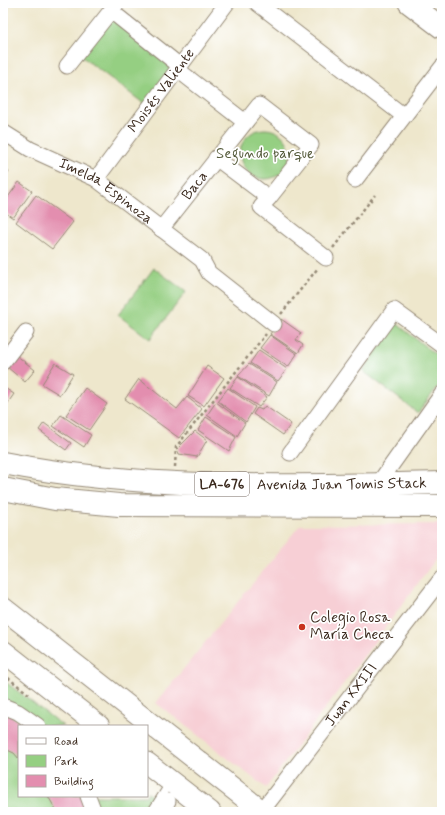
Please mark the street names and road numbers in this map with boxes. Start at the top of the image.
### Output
street label: Moisés Valiente [124,44,200,137]
street label: Imelda Espinoza [56,153,157,229]
street label: Baca [178,167,213,204]
road number: LA-676 [195,472,249,496]
street label: Avenida Juan Tomis Stack [257,473,427,495]
street label: Juan XXIII [321,659,382,731]

